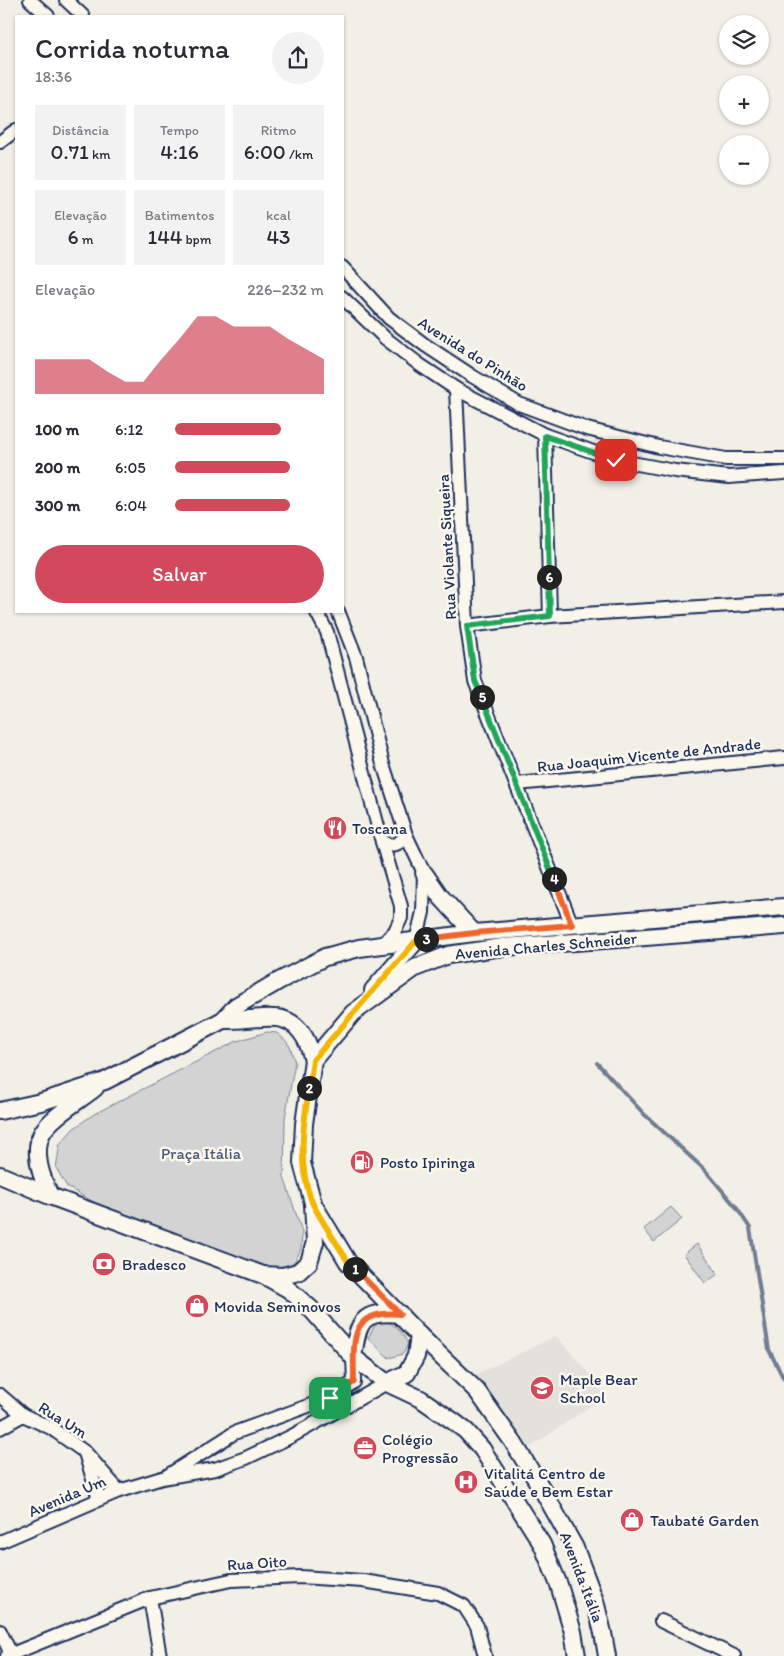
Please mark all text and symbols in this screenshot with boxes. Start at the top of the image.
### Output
map controls [719,15,769,185]
button: layers [719,15,769,65]
text: Corrida noturna [35,31,230,65]
button: share [272,32,324,84]
text: 18:36 [35,67,72,86]
button: + [719,75,769,125]
text: Distância [52,122,109,139]
text: Tempo [160,122,199,139]
text: Ritmo [261,122,296,139]
button: − [719,135,769,185]
text: 0.71 [51,139,89,164]
text: 4:16 [160,139,199,164]
text: 6:00 [244,139,286,164]
text: km [89,146,110,163]
text: /km [286,146,313,163]
text: Elevação [54,207,107,224]
text: Batimentos [145,207,214,224]
text: kcal [266,207,291,224]
text: 6 [67,224,79,249]
text: 144 [147,224,182,249]
text: 43 [266,224,291,249]
text: m [79,231,94,248]
text: bpm [182,231,212,248]
text: Elevação [35,280,95,299]
text: 226–232 m [247,280,324,299]
street label: Avenida do Pinhão [415,313,531,395]
text: 100 m [35,420,79,439]
text: 6:12 [115,420,143,439]
pin [595,439,637,481]
icon: check [602,446,630,474]
text: 200 m [35,458,80,477]
text: 6:05 [115,458,146,477]
street label: Rua Violante Siqueira [434,474,460,620]
text: 300 m [35,496,81,515]
text: 6:04 [115,496,147,515]
button: Salvar [35,545,324,603]
pin: 6 [536,564,562,590]
text: 6 [546,569,553,586]
pin: 5 [470,684,494,710]
text: 5 [479,689,486,706]
street label: Rua Joaquim Vicente de Andrade [536,734,762,776]
restaurant icon: Toscana [322,815,348,841]
place label: Toscana [352,819,408,838]
pin: 4 [542,866,566,892]
text: 4 [550,871,559,888]
pin: 3 [414,926,438,952]
street label: Avenida Charles Schneider [454,929,638,963]
text: 3 [423,931,430,948]
pin: 2 [296,1076,322,1100]
text: 2 [306,1080,313,1097]
park label: Praça Itália [161,1144,242,1163]
fuel station icon: Posto Ipiringa [349,1149,375,1175]
place label: Posto Ipiringa [380,1153,475,1172]
bank icon: Bradesco [91,1251,117,1277]
place label: Bradesco [122,1255,186,1274]
pin: 1 [342,1256,368,1282]
text: 1 [352,1261,359,1278]
shop icon: Movida Seminovos [184,1293,210,1319]
place label: Movida Seminovos [214,1297,341,1316]
place label: Maple Bear School [560,1370,638,1407]
school or university icon: Maple Bear School [529,1375,555,1401]
pin [309,1377,351,1419]
icon: arrive [316,1384,344,1412]
street label: Rua Um [35,1398,91,1443]
place label: Colégio Progressão [382,1430,458,1467]
office icon: Colégio Progressão [352,1435,378,1461]
place label: Vitalitá Centro de Saúde e Bem Estar [484,1464,613,1501]
hospital icon: Vitalitá Centro de Saúde e Bem Estar [453,1469,479,1495]
street label: Avenida Um [25,1471,109,1521]
shop icon: Taubaté Garden [619,1507,645,1533]
place label: Taubaté Garden [650,1511,759,1530]
street label: Avenida Itália [556,1529,608,1625]
street label: Rua Oito [226,1551,288,1575]

